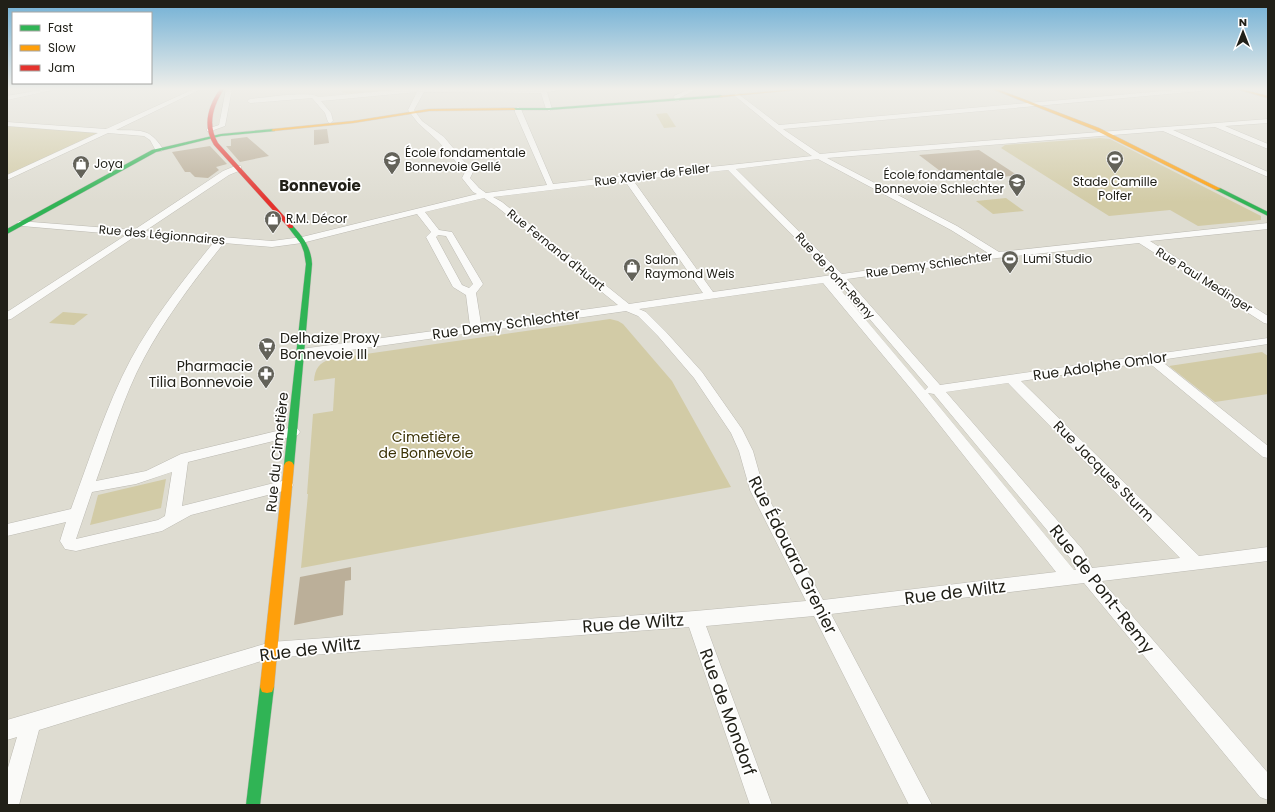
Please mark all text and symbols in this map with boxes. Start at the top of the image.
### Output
legend [12,12,152,84]
north arrow [1223,12,1263,52]
text: N [1239,14,1247,30]
text: Fast [48,19,73,36]
text: Slow [48,39,76,56]
text: Jam [48,59,75,76]
place label: École fondamentale Bonnevoie Gellé [405,144,526,175]
sports icon: Stade Camille Polfer [1105,149,1125,174]
school or university icon: École fondamentale Bonnevoie Gellé [382,150,402,175]
shop icon: Joya [71,154,91,179]
place label: Joya [94,155,123,172]
street label: Rue Xavier de Feller [593,159,711,190]
place label: École fondamentale Bonnevoie Schlechter [875,166,1005,197]
school or university icon: École fondamentale Bonnevoie Schlechter [1007,172,1027,197]
place label: Stade Camille Polfer [1073,173,1157,204]
district label: Bonnevoie [279,175,361,196]
street label: Rue Fernand d'Huart [504,205,609,294]
shop icon: R.M. Décor [263,209,283,234]
place label: R.M. Décor [286,210,348,227]
street label: Rue des Légionnaires [98,221,226,248]
street label: Rue de Pont-Remy [792,229,879,323]
street label: Rue Paul Medinger [1153,243,1256,316]
street label: Rue Demy Schlechter [865,247,994,282]
sports icon: Lumi Studio [1000,249,1020,274]
place label: Lumi Studio [1023,250,1093,267]
place label: Salon Raymond Weis [645,251,735,282]
shop icon: Salon Raymond Weis [622,257,642,282]
street label: Rue Demy Schlechter [431,304,581,344]
place label: Delhaize Proxy Bonnevoie III [280,328,380,364]
supermarket icon: Delhaize Proxy Bonnevoie III [257,336,277,361]
street label: Rue Adolphe Omlor [1032,347,1168,385]
place label: Pharmacie Tilia Bonnevoie [149,356,253,392]
pharmacy icon: Pharmacie Tilia Bonnevoie [256,364,276,389]
street label: Rue du Cimetière [261,391,293,513]
street label: Rue Jacques Sturm [1049,416,1159,526]
park label: Cimetière de Bonnevoie [379,427,474,463]
street label: Rue Édouard Grenier [743,472,843,638]
street label: Rue de Pont-Remy [1044,519,1160,659]
street label: Rue de Wiltz [903,574,1007,610]
street label: Rue de Wiltz [581,607,685,639]
street label: Rue de Wiltz [258,631,362,667]
street label: Rue de Mondorf [694,645,762,779]

